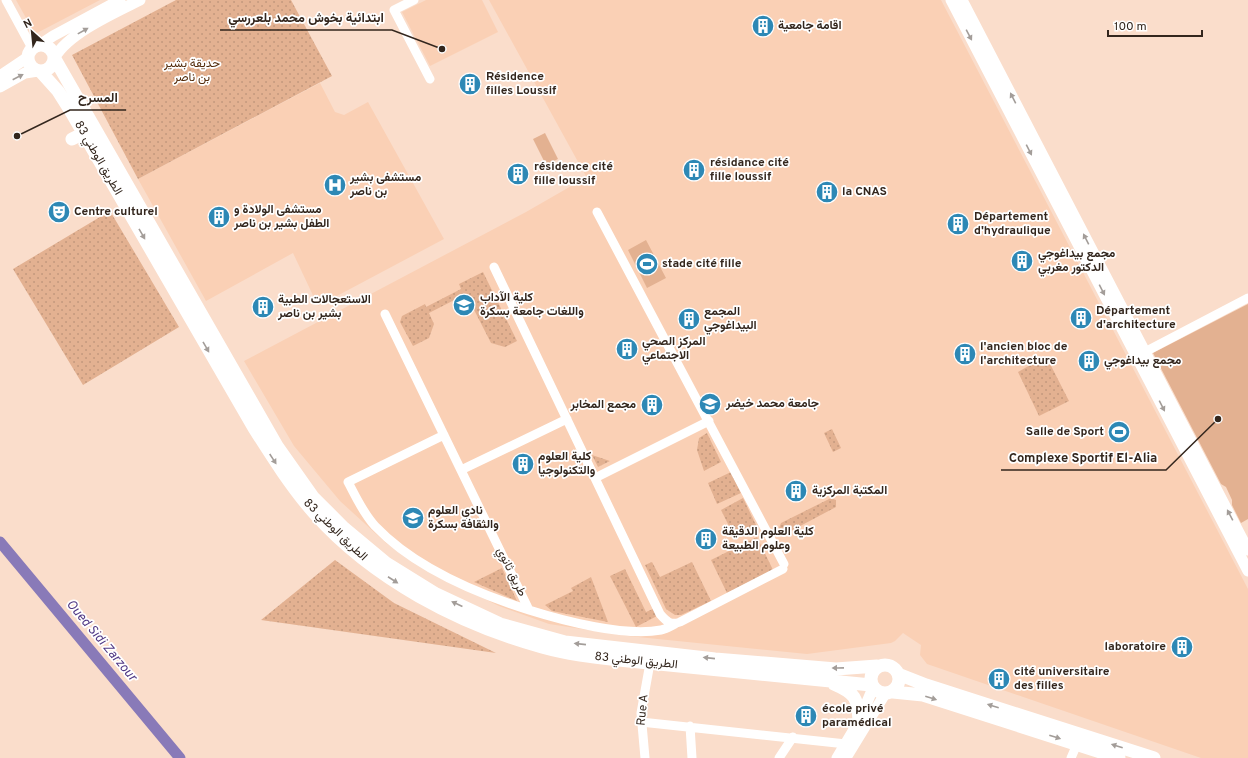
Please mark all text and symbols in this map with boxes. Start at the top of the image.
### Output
callout: ابتدائية بخوش محمد بلعررسي [220,5,392,30]
text: ابتدائية بخوش محمد بلعررسي [228,11,384,28]
north arrow [12,12,52,52]
scale bar [1108,12,1202,38]
building icon: اقامة جامعية [750,13,776,39]
text: N [21,16,35,32]
place label: اقامة جامعية [778,18,841,34]
text: 100 m [1114,19,1147,35]
one-way arrow [77,28,89,35]
one-way arrow [966,29,972,40]
park label: حديقة بشير بن ناصر [163,56,220,86]
place label: Résidence filles Loussif [486,69,557,99]
building icon: Résidence filles Loussif [457,71,483,97]
one-way arrow [12,74,24,80]
callout: المسرح [70,85,126,110]
text: المسرح [78,91,118,107]
one-way arrow [1010,92,1016,104]
street label: الطريق الوطني 83 [69,118,126,199]
one-way arrow [1026,144,1033,156]
place label: résidance cité fille loussif [710,155,789,185]
building icon: résidance cité fille loussif [681,157,707,183]
place label: résidence cité fille loussif [534,159,613,189]
building icon: résidence cité fille loussif [505,161,531,187]
place label: مستشفى بشير بن ناصر [349,170,422,200]
hospital icon: مستشفى بشير بن ناصر [322,172,348,198]
building icon: la CNAS [814,179,840,205]
place label: la CNAS [842,184,887,200]
theatre icon: Centre culturel [46,199,72,225]
place label: مستشفى الولادة و الطفل بشير بن ناصر [233,202,329,232]
place label: Centre culturel [74,204,158,220]
building icon: مستشفى الولادة و الطفل بشير بن ناصر [206,204,232,230]
place label: Département d'hydraulique [974,209,1051,239]
building icon: Département d'hydraulique [945,211,971,237]
one-way arrow [138,228,145,240]
one-way arrow [1083,233,1089,244]
place label: مجمع بيداغوجي الدكتور مغربي [1038,246,1116,277]
building icon: مجمع بيداغوجي الدكتور مغربي [1009,248,1035,274]
sports icon: stade cité fille [634,251,660,277]
place label: stade cité fille [662,256,742,272]
one-way arrow [1099,284,1105,296]
place label: كلية الآداب واللغات جامعة بسكرة [480,290,584,320]
place label: الاستعجالات الطبية بشير بن ناصر [277,292,371,322]
school or university icon: كلية الآداب واللغات جامعة بسكرة [451,292,477,318]
building icon: الاستعجالات الطبية بشير بن ناصر [250,294,276,320]
place label: Département d'architecture [1096,303,1176,333]
place label: المجمع البيداغوجي [704,304,757,335]
building icon: Département d'architecture [1068,305,1094,331]
building icon: المجمع البيداغوجي [676,306,702,332]
place label: المركز الصحي الاجتماعي [642,334,706,365]
building icon: المركز الصحي الاجتماعي [614,336,640,362]
place label: l'ancien bloc de l'architecture [980,339,1068,369]
one-way arrow [203,341,210,353]
building icon: l'ancien bloc de l'architecture [952,341,978,367]
building icon: مجمع بيداغوجي [1076,348,1102,374]
place label: مجمع بيداغوجي [1104,353,1182,370]
school or university icon: جامعة محمد خيضر [697,391,723,417]
building icon: مجمع المخابر [639,392,665,418]
place label: جامعة محمد خيضر [725,396,819,412]
place label: مجمع المخابر [570,397,636,413]
one-way arrow [1159,400,1165,411]
sports icon: Salle de Sport [1106,419,1132,445]
place label: Salle de Sport [1026,424,1104,440]
callout: Complexe Sportif El-Alia [1001,445,1166,470]
place label: كلية العلوم والتكنولوجيا [538,449,596,479]
building icon: كلية العلوم والتكنولوجيا [510,451,536,477]
text: Complexe Sportif El-Alia [1009,451,1157,467]
one-way arrow [269,454,277,464]
building icon: المكتبة المركزية [783,478,809,504]
place label: المكتبة المركزية [812,483,887,499]
street label: الطريق الوطني 83 [299,495,371,565]
place label: نادي العلوم والثقافة بسكرة [428,503,499,533]
school or university icon: نادي العلوم والثقافة بسكرة [400,505,426,531]
one-way arrow [1227,509,1233,521]
place label: كلية العلوم الدقيقة وعلوم الطبيعة [722,524,814,554]
building icon: كلية العلوم الدقيقة وعلوم الطبيعة [693,526,719,552]
street label: طريق ثانوي [491,545,530,600]
one-way arrow [388,576,399,583]
water label: Oued Sidi Zarzour [62,597,140,686]
one-way arrow [451,601,463,607]
building icon: laboratoire [1169,634,1195,660]
place label: laboratoire [1105,639,1166,655]
one-way arrow [574,641,586,647]
street label: الطريق الوطني 83 [594,649,678,674]
one-way arrow [703,655,715,661]
place label: cité universitaire des filles [1014,664,1110,694]
one-way arrow [832,665,845,672]
building icon: cité universitaire des filles [986,666,1012,692]
street label: Rue A [634,694,652,726]
one-way arrow [925,695,937,701]
place label: école privé paramédical [822,701,892,731]
building icon: école privé paramédical [793,703,819,729]
one-way arrow [987,703,999,709]
one-way arrow [1049,734,1061,740]
one-way arrow [1111,743,1123,749]

